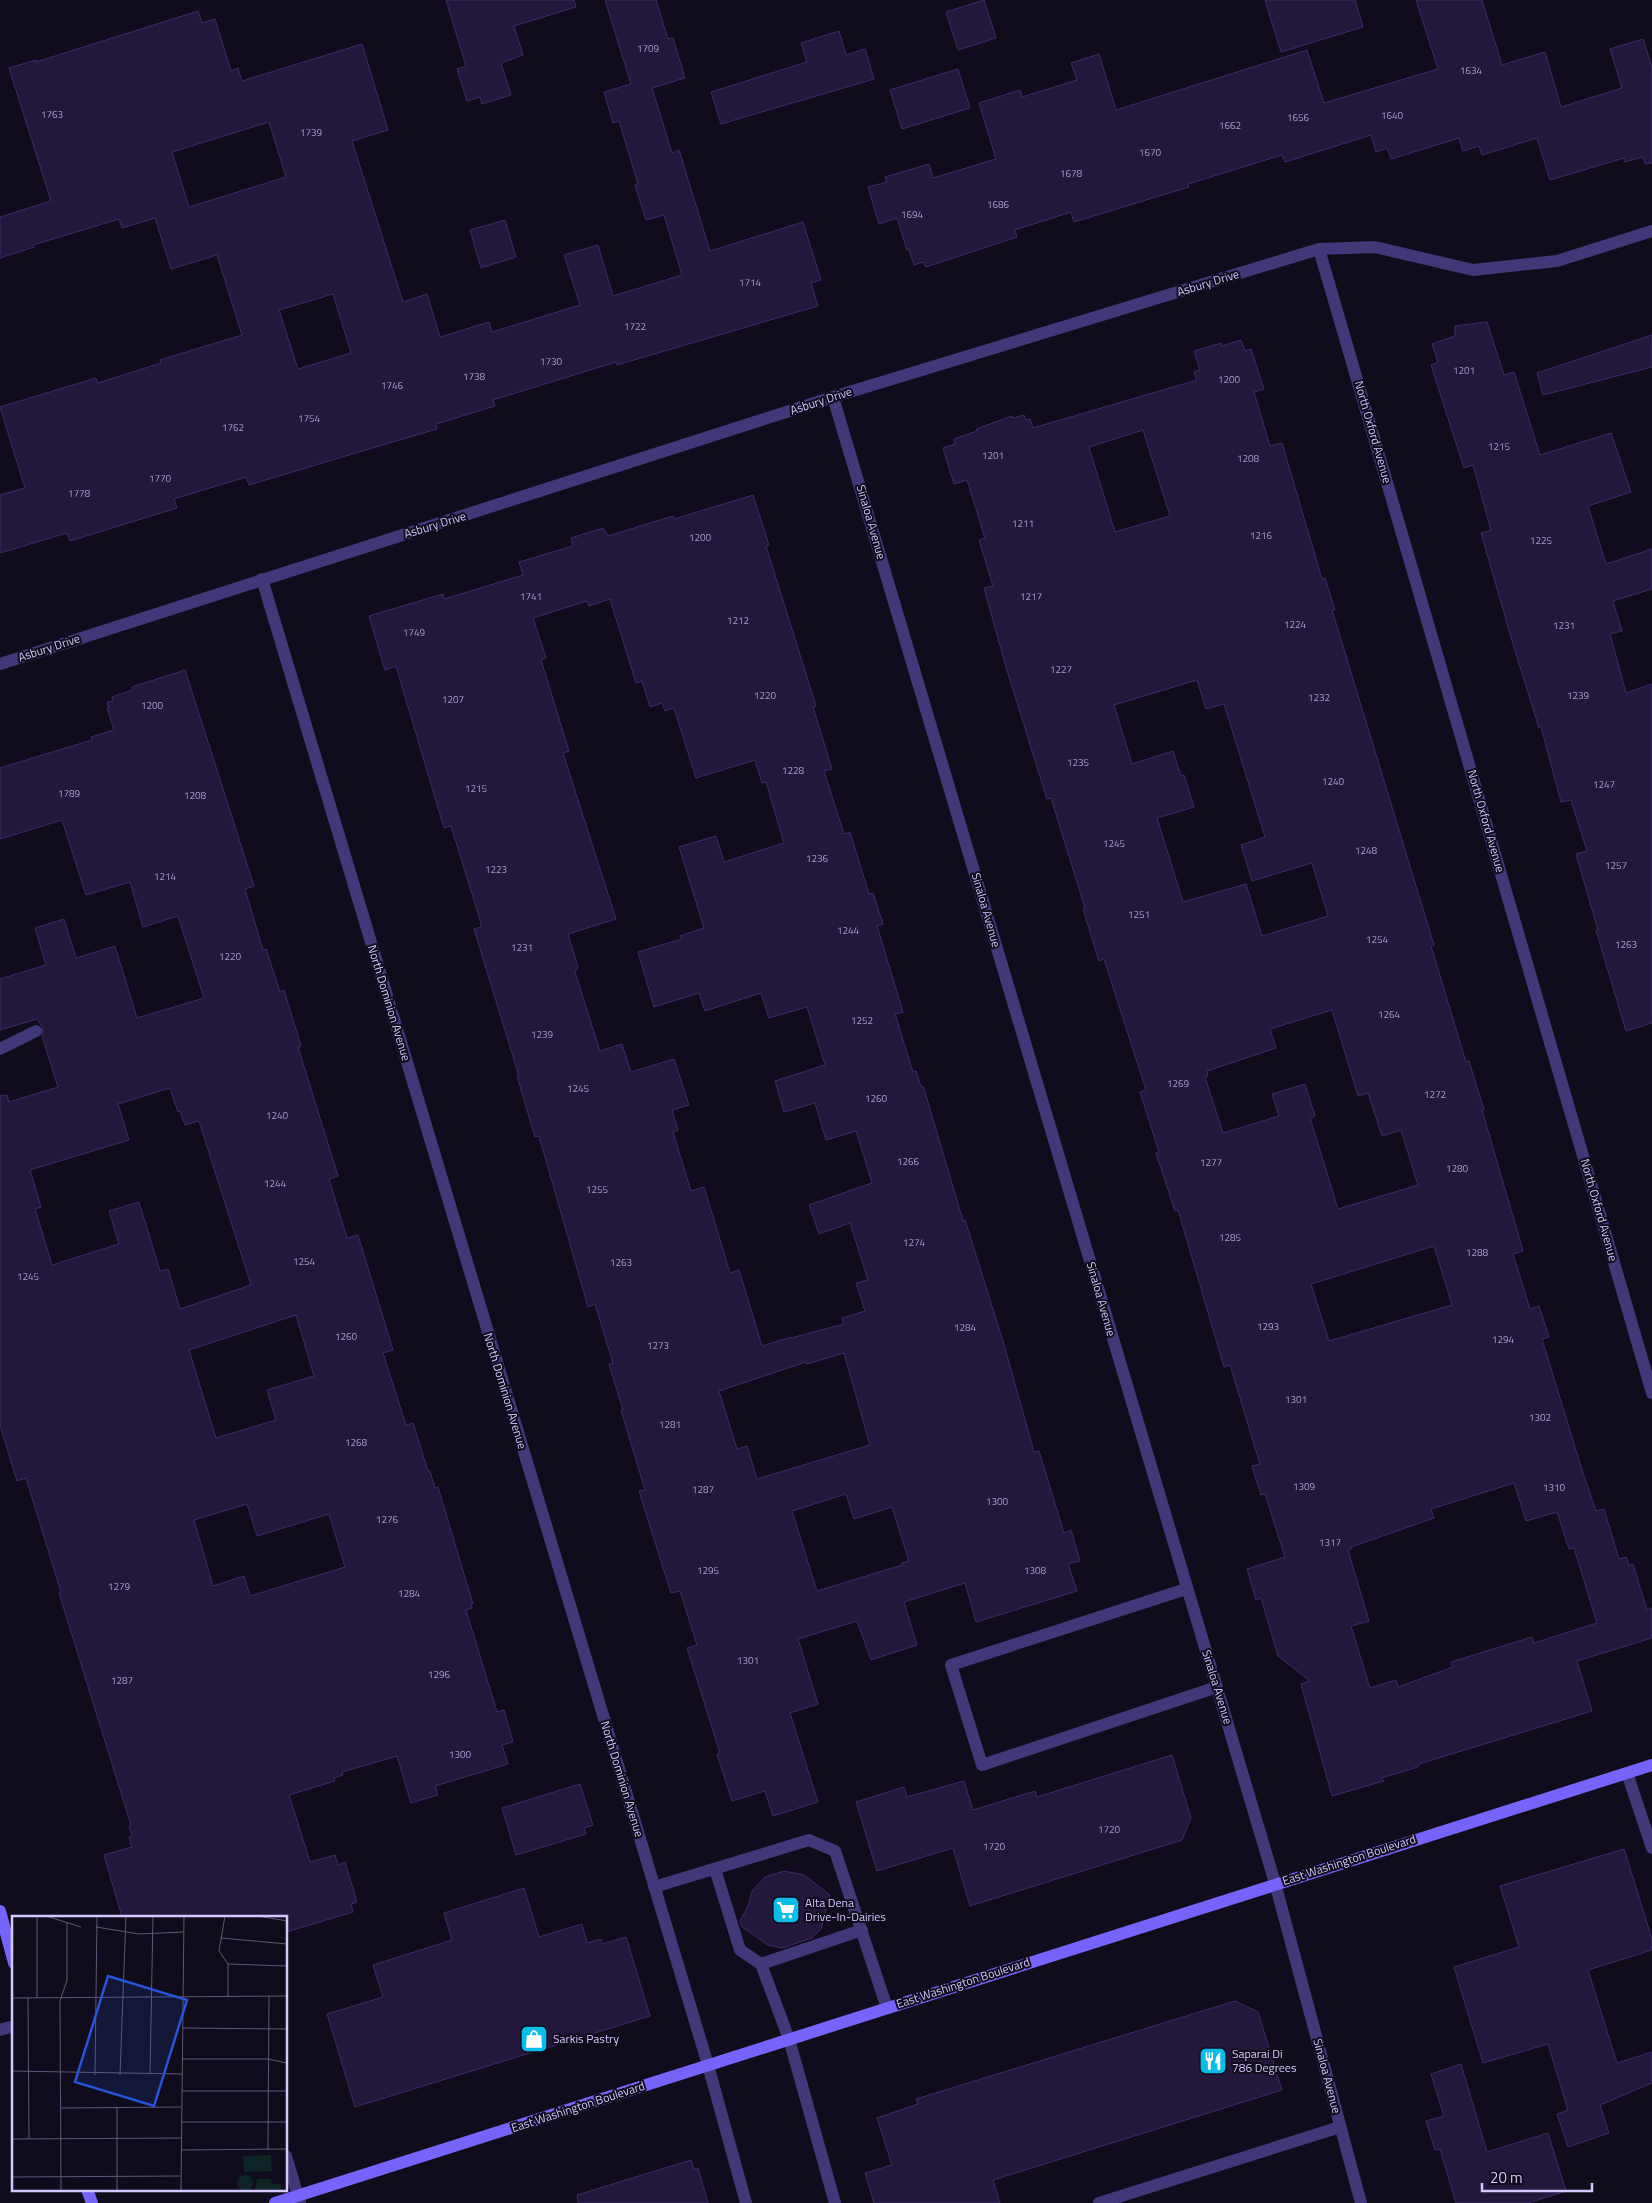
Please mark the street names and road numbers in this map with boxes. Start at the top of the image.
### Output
street label: Asbury Drive [1174,264,1241,301]
street label: North Oxford Avenue [1350,378,1397,485]
street label: Asbury Drive [787,382,854,419]
street label: Sinaloa Avenue [852,482,891,561]
street label: Asbury Drive [401,506,468,543]
street label: Asbury Drive [15,629,82,666]
street label: North Oxford Avenue [1463,767,1510,874]
street label: Sinaloa Avenue [967,870,1006,949]
street label: North Dominion Avenue [363,942,416,1063]
street label: North Oxford Avenue [1576,1156,1623,1263]
street label: Sinaloa Avenue [1082,1259,1121,1338]
street label: North Dominion Avenue [479,1330,532,1451]
street label: Sinaloa Avenue [1197,1647,1238,1726]
street label: North Dominion Avenue [596,1718,649,1839]
street label: East Washington Boulevard [1280,1829,1418,1890]
street label: East Washington Boulevard [894,1952,1032,2013]
street label: Sinaloa Avenue [1308,2036,1347,2115]
street label: East Washington Boulevard [509,2076,647,2137]

